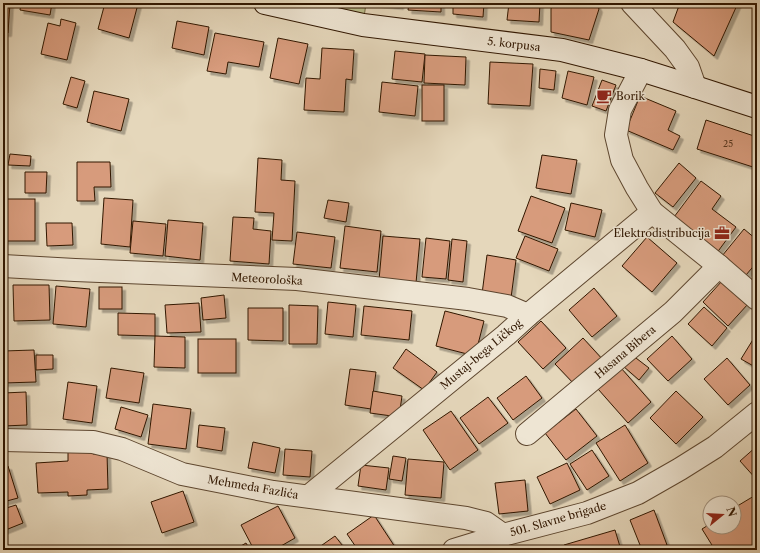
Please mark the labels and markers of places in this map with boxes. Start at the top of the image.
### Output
cafe icon: Borik [595,87,613,105]
place label: Borik [616,89,645,103]
office icon: Elektrodistribucija [713,224,731,242]
place label: Elektrodistribucija [613,226,710,240]

